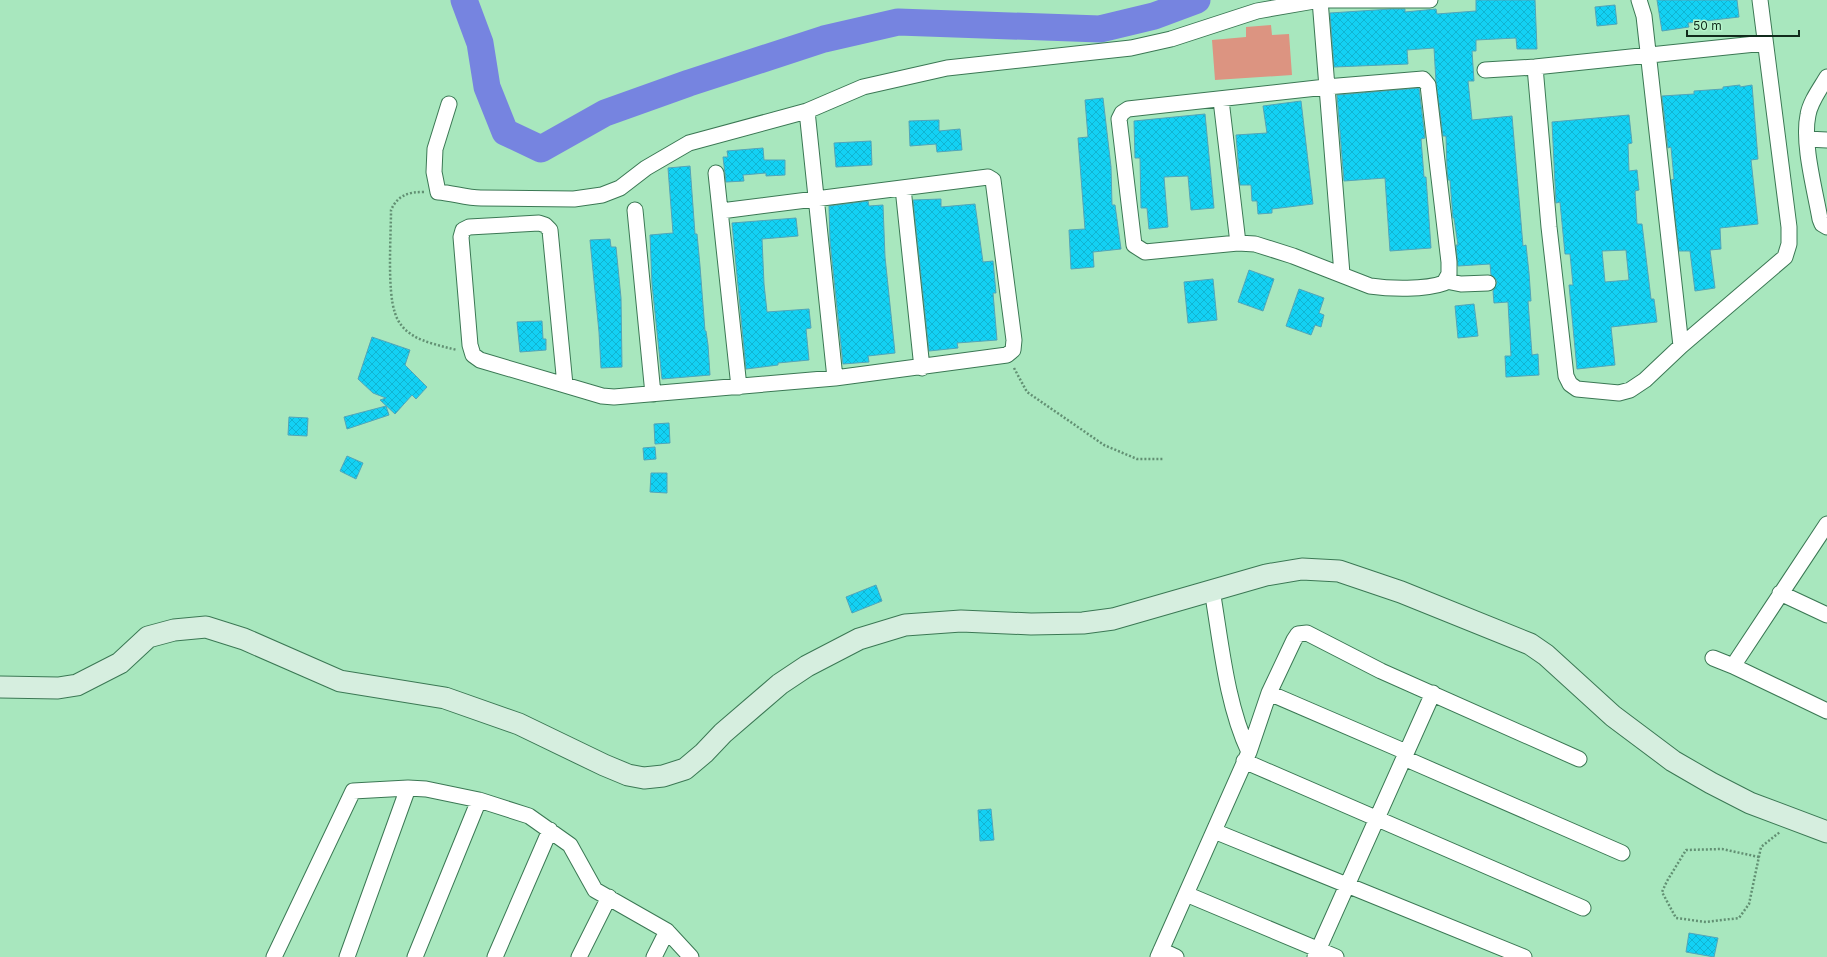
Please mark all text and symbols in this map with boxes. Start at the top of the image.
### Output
scale bar [1687,12,1799,38]
text: 50 m [1693,18,1722,33]

